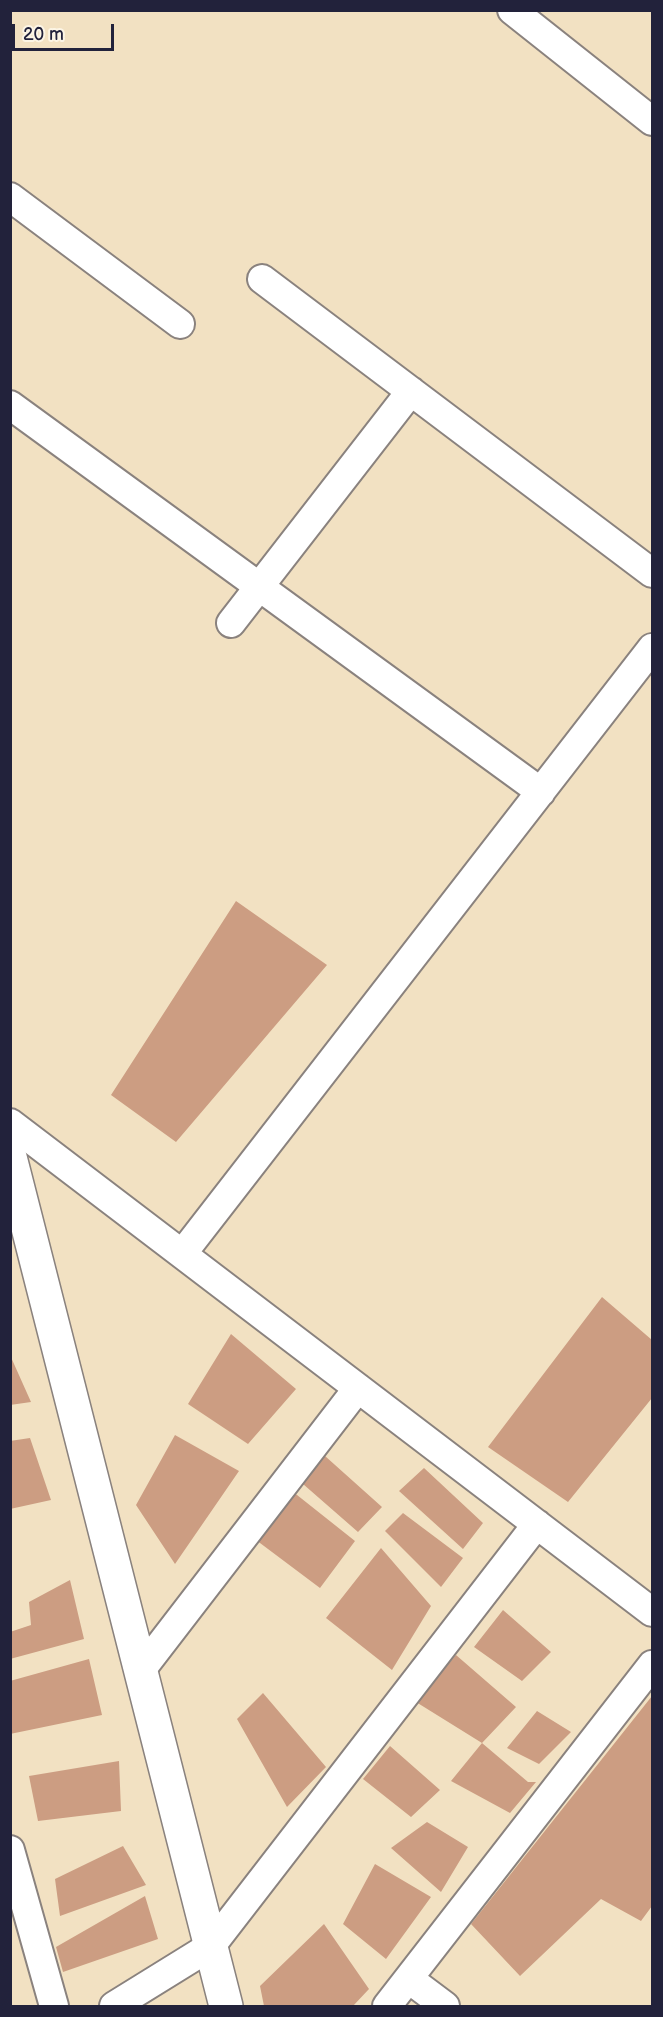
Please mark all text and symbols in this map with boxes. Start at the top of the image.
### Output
scale bar [15,12,117,50]
text: 20 m [23,24,64,45]

